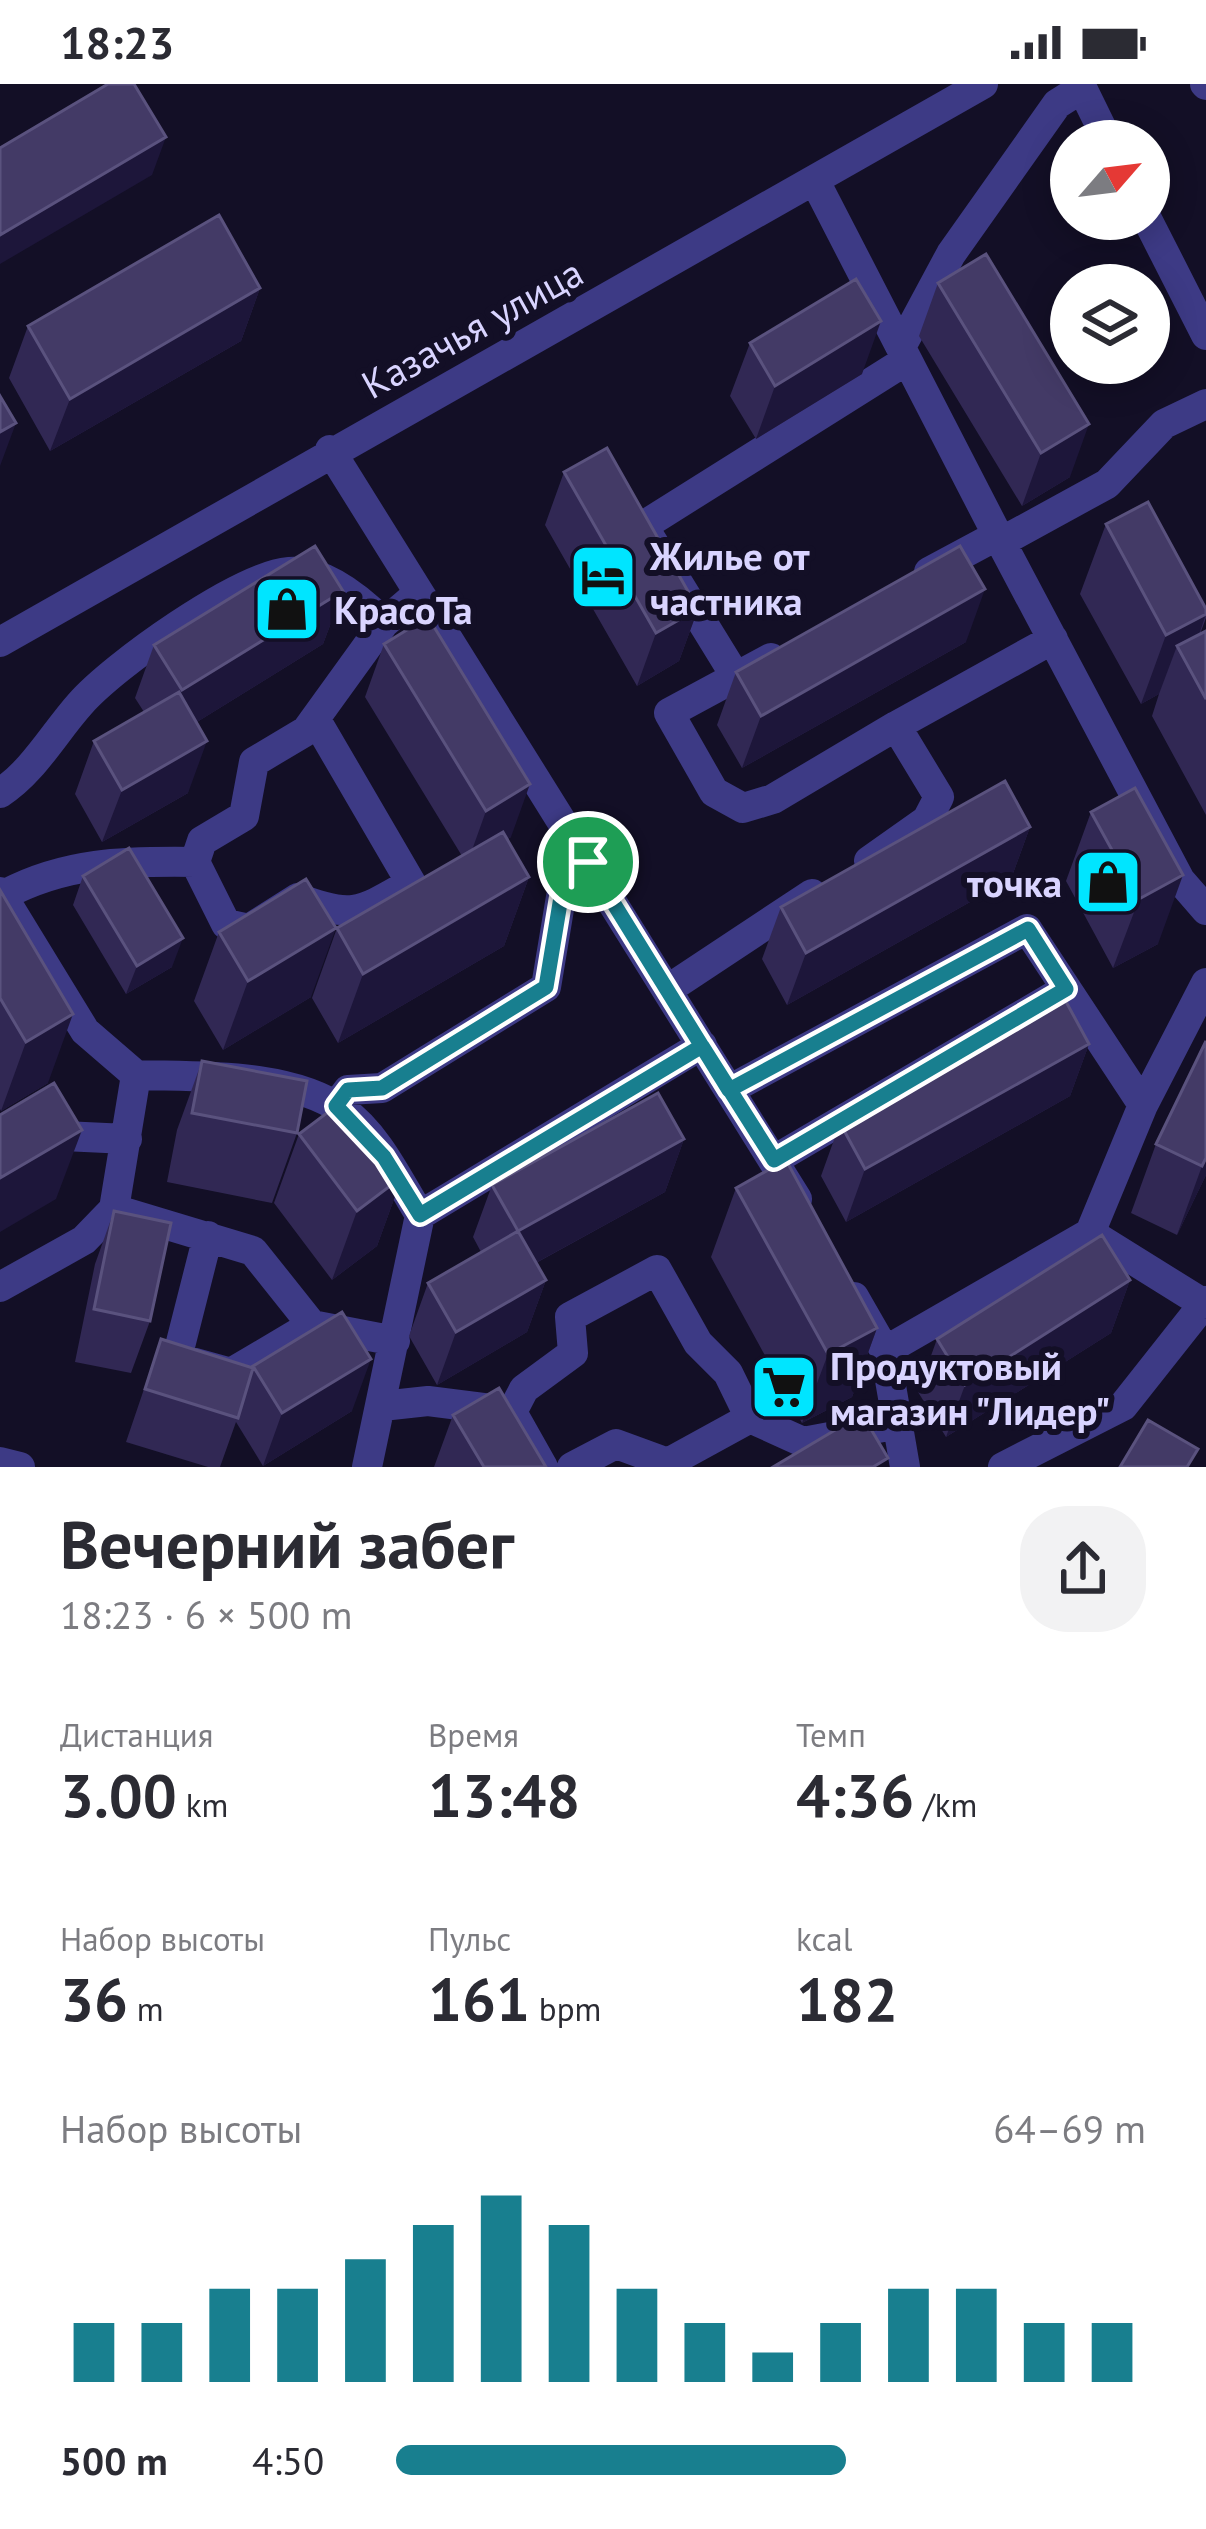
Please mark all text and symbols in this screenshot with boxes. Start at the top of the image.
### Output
text: 18:23 [60,13,174,71]
north arrow [1050,120,1170,240]
map controls [1050,120,1170,384]
street label: Казачья улица [352,246,592,410]
button: layers [1050,264,1170,384]
place label: Жилье от частника [649,530,810,626]
hotel icon: Жилье от частника [568,542,638,612]
shop icon: КрасоТа [252,574,322,644]
place label: КрасоТа [334,584,473,635]
pin [537,811,639,913]
icon: arrive [555,829,621,895]
shop icon: точка [1073,847,1143,917]
place label: точка [967,857,1062,908]
place label: Продуктовый магазин "Лидер" [830,1340,1110,1436]
supermarket icon: Продуктовый магазин "Лидер" [749,1352,819,1422]
text: Вечерний забег [60,1501,514,1586]
button: share [1020,1506,1146,1632]
text: 18:23 · 6 × 500 m [60,1589,352,1640]
text: Дистанция [60,1713,214,1756]
text: Время [428,1713,519,1756]
text: Темп [796,1713,866,1756]
text: 3.00 [60,1756,177,1834]
text: 13:48 [428,1756,580,1834]
text: 4:36 [796,1756,914,1834]
text: km [177,1783,228,1826]
text: /km [914,1783,977,1826]
text: Набор высоты [60,1917,265,1960]
text: Пульс [428,1917,511,1960]
text: kcal [796,1917,852,1960]
text: 36 [60,1960,128,2038]
text: 161 [428,1960,530,2038]
text: 182 [796,1960,898,2038]
text: m [128,1987,164,2030]
text: bpm [530,1987,601,2030]
text: Набор высоты [60,2103,302,2154]
text: 64–69 m [993,2103,1146,2154]
text: 500 m [60,2435,168,2486]
text: 4:50 [252,2435,324,2486]

